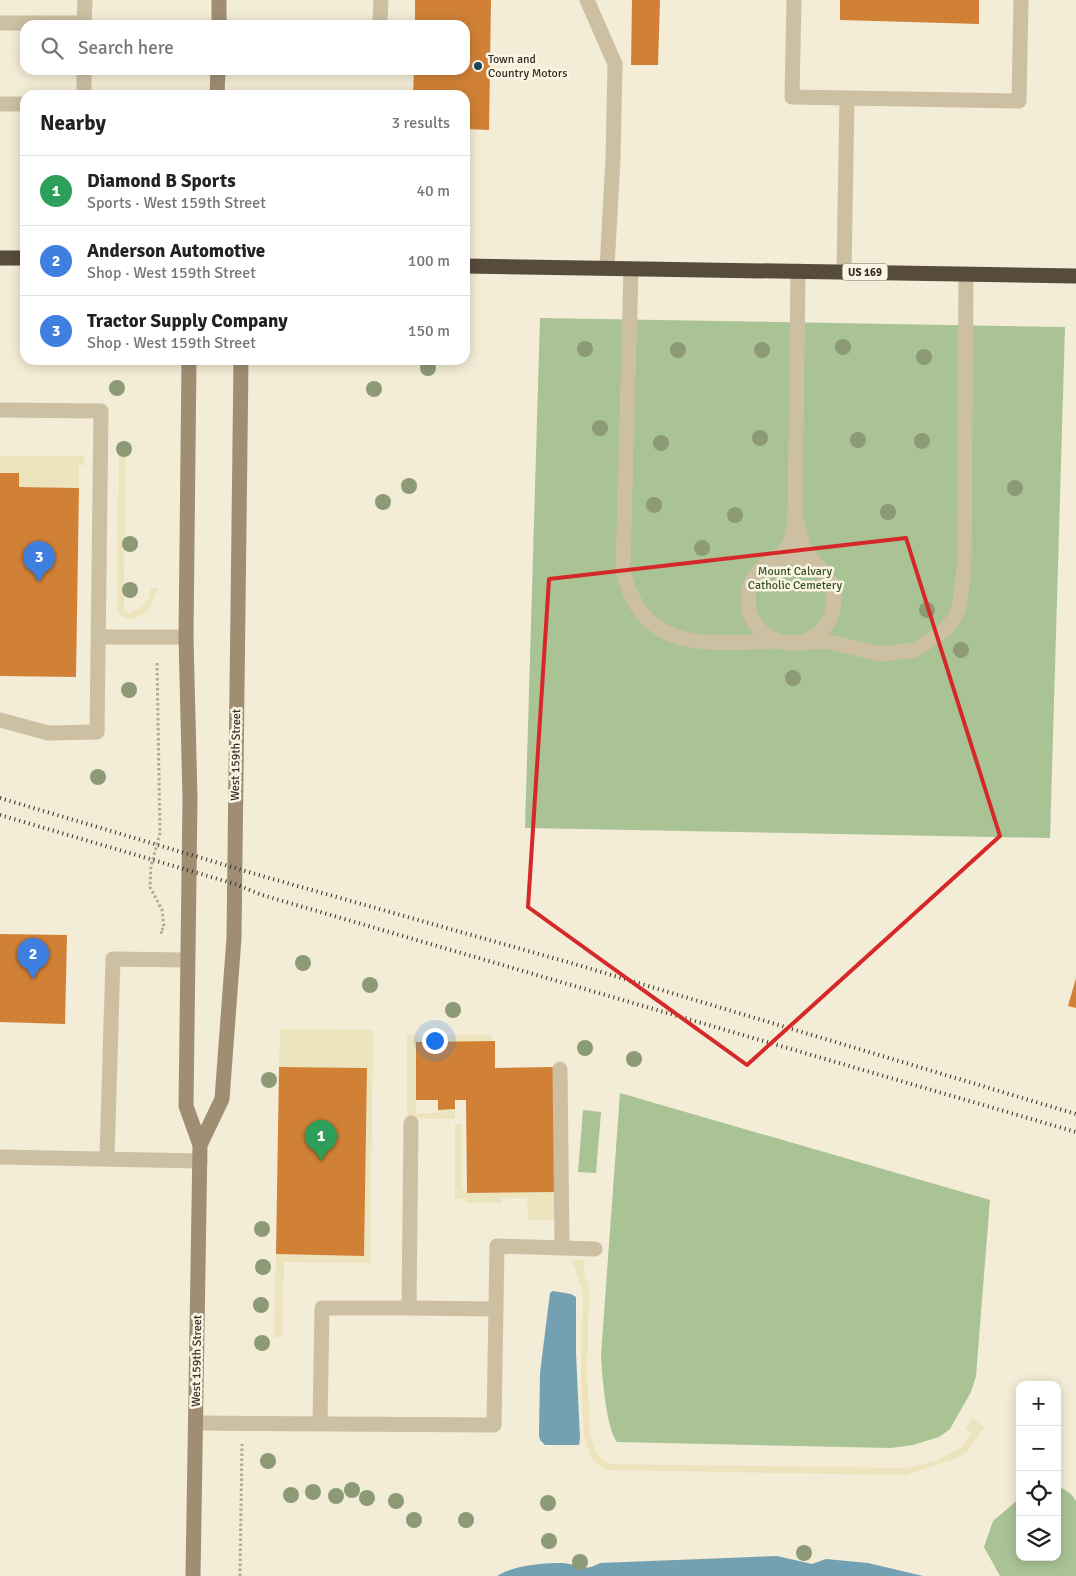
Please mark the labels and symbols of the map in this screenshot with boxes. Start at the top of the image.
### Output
place label: Town and Country Motors [488,52,568,81]
marker: Town and Country Motors [472,60,484,72]
road number: US 169 [842,264,888,280]
pin: 3 [23,541,55,582]
park label: Mount Calvary Catholic Cemetery [748,564,843,593]
street label: West 159th Street [228,709,244,801]
pin: 2 [17,938,49,979]
your location [422,1028,448,1054]
pin: 1 [305,1120,337,1161]
street label: West 159th Street [189,1315,205,1407]

